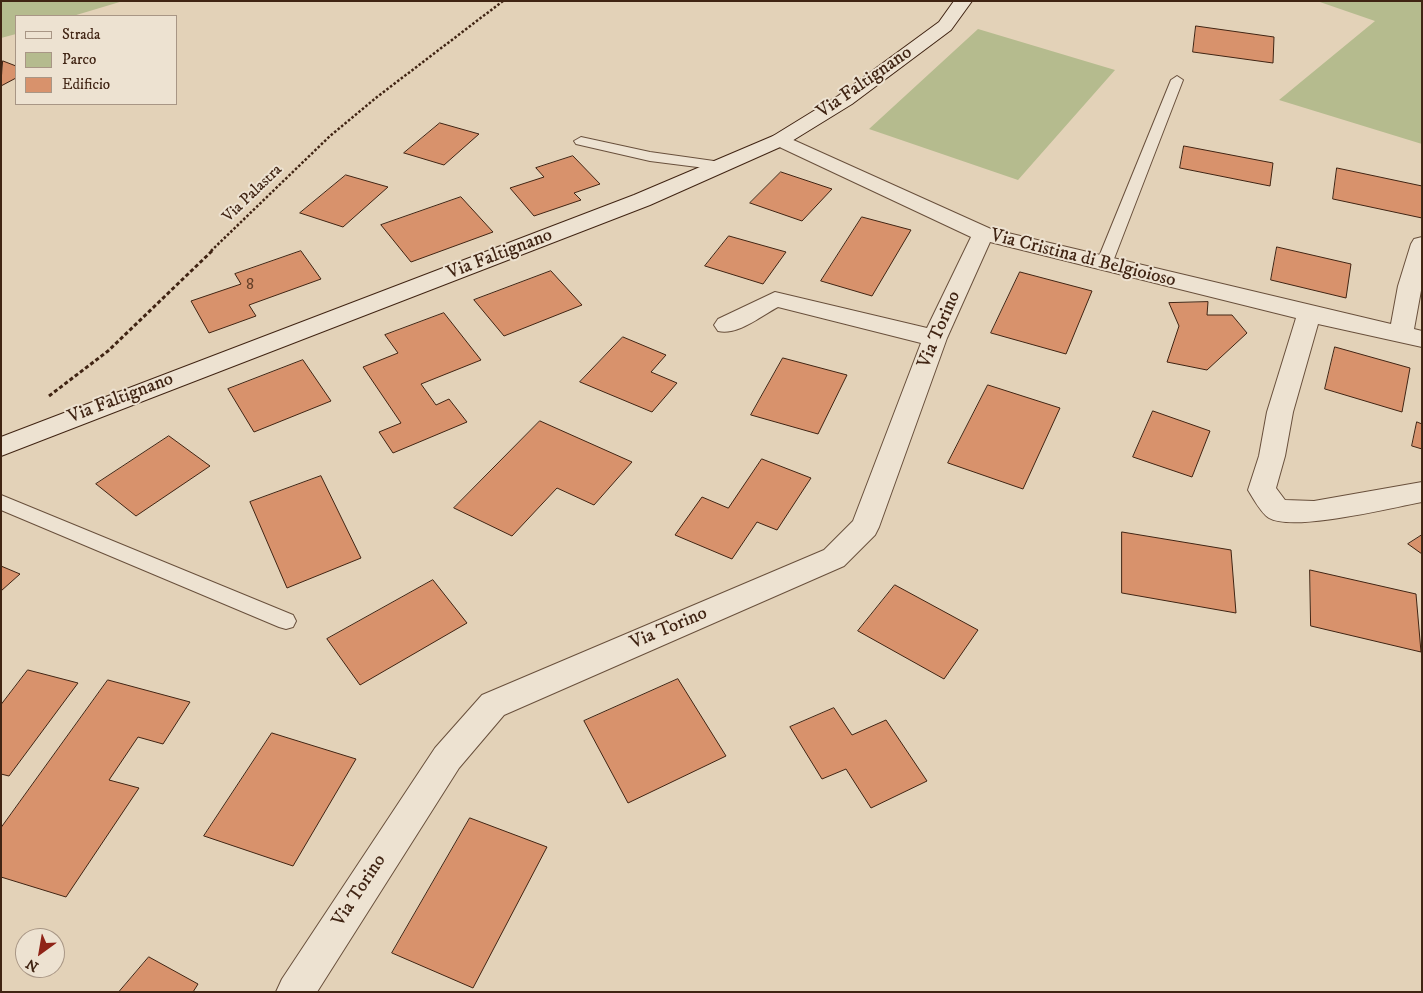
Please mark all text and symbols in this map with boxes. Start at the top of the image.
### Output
legend [15,15,178,105]
text: Strada [62,25,100,44]
street label: Via Faltignano [813,42,917,124]
text: Parco [62,50,96,69]
text: Edificio [62,75,110,94]
street label: Via Palastra [219,161,287,227]
street label: Via Faltignano [444,224,556,286]
street label: Via Cristina di Belgioioso [988,225,1178,293]
house number: 8 [246,276,254,296]
street label: Via Torino [914,288,966,372]
street label: Via Faltignano [65,368,177,430]
street label: Via Torino [627,603,711,655]
street label: Via Torino [328,851,392,931]
north arrow [15,928,65,978]
text: N [23,954,42,976]

